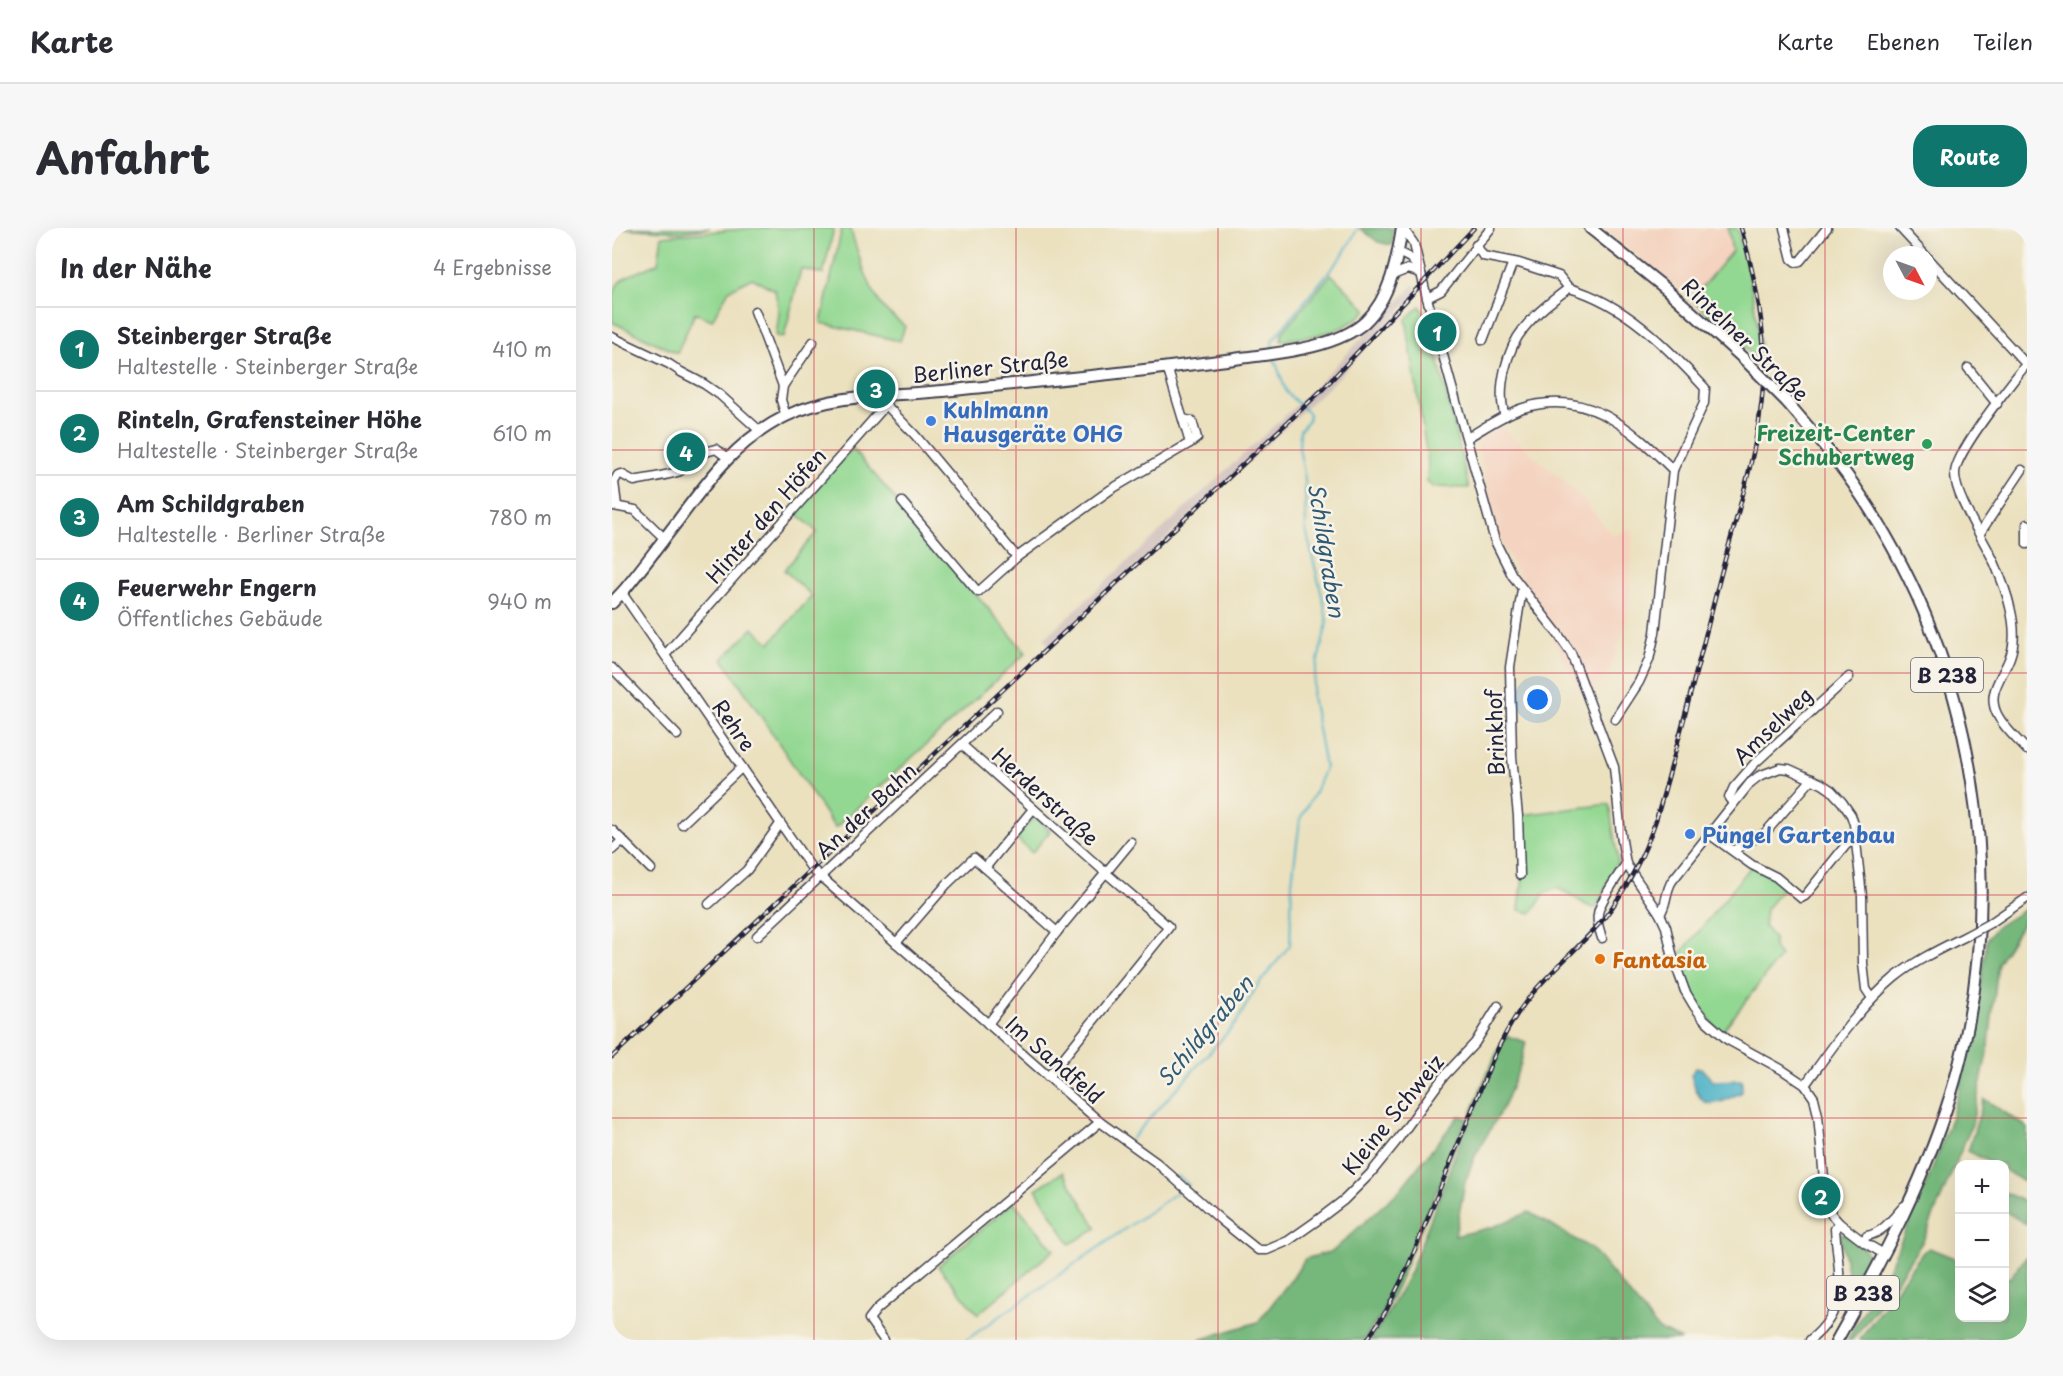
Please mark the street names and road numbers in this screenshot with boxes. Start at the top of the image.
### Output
street label: Rintelner Straße [1675,270,1817,408]
street label: Berliner Straße [910,342,1070,390]
street label: Hinter den Höfen [697,440,833,590]
road number: B 238 [1911,658,1983,692]
street label: Amselweg [1725,679,1819,771]
street label: Brinkhof [1476,687,1511,777]
street label: Rehre [706,692,764,758]
street label: Herderstraße [985,739,1107,853]
street label: An der Bahn [807,754,923,866]
street label: Im Sandfeld [999,1007,1111,1111]
street label: Kleine Schweiz [1333,1047,1451,1181]
road number: B 238 [1827,1276,1899,1310]

